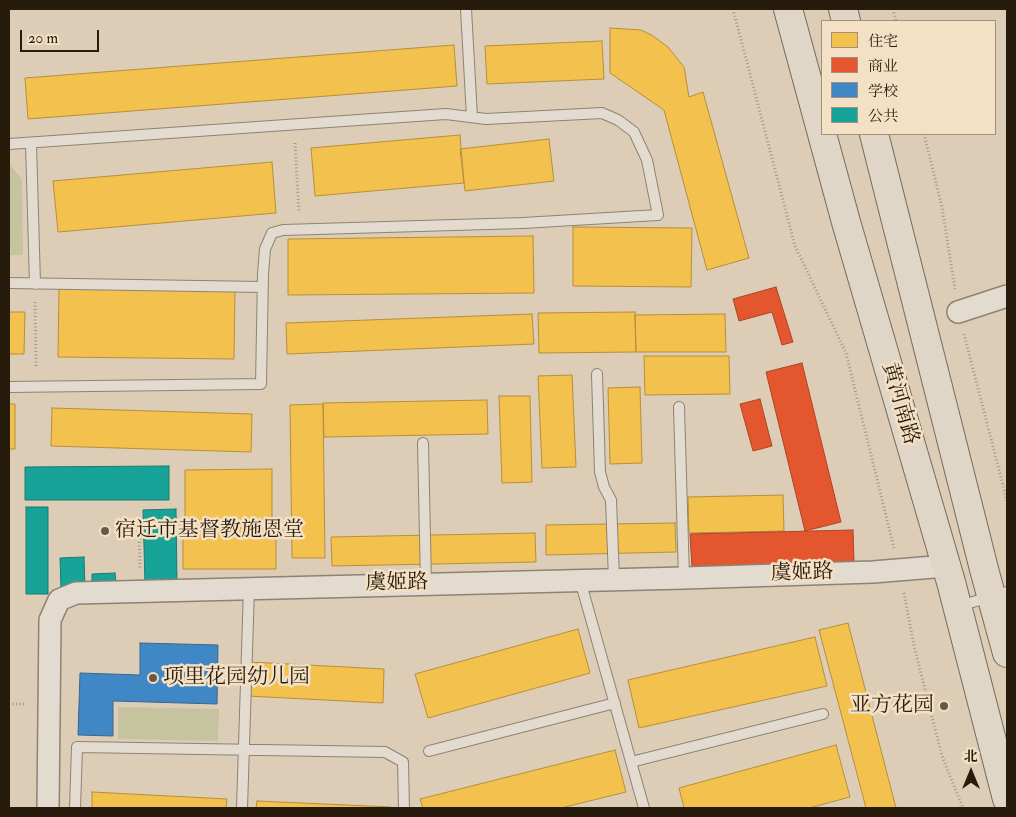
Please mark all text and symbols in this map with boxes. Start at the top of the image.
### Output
scale bar [22,20,101,52]
legend [821,20,996,135]
text: 20 m [28,29,58,48]
text: 住宅 [868,32,898,51]
text: 商业 [868,57,898,76]
text: 学校 [868,82,898,101]
text: 公共 [868,107,898,126]
street label: 黄河南路 [875,360,923,448]
place label: 宿迁市基督教施恩堂 [115,518,304,544]
marker: 宿迁市基督教施恩堂 [99,525,111,537]
street label: 虞姬路 [770,560,834,588]
street label: 虞姬路 [365,571,429,597]
place label: 项里花园幼儿园 [163,665,310,691]
marker: 项里花园幼儿园 [147,672,159,684]
place label: 亚方花园 [850,693,934,719]
marker: 亚方花园 [938,700,950,712]
north arrow [946,747,996,797]
text: 北 [964,748,978,765]

